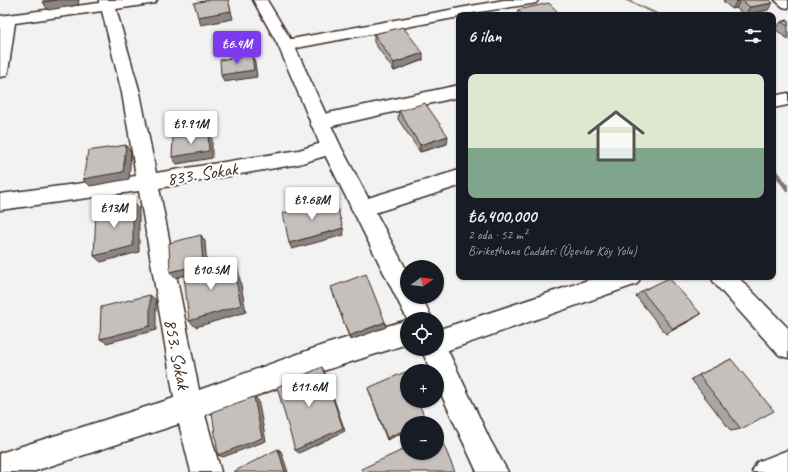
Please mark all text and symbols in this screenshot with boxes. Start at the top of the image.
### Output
icon: filters [742,25,764,47]
text: 6 ilan [468,26,501,47]
pin: ₺6.4M [209,31,265,65]
text: ₺6.4M [222,36,252,52]
icon: home [580,100,652,172]
pin: ₺9.91M [158,111,224,145]
text: ₺9.91M [173,116,209,132]
street label: 833. Sokak [165,156,240,191]
pin: ₺9.68M [279,187,345,221]
text: ₺9.68M [294,192,330,208]
pin: ₺13M [90,195,138,229]
text: ₺13M [100,200,128,216]
text: ₺6,400,000 [468,206,536,227]
text: 2 oda · 52 m² [468,227,527,243]
text: Birikethane Caddesi (Üçevler Köy Yolu) [468,243,637,259]
pin: ₺10.5M [178,257,244,291]
north arrow [400,260,444,304]
map controls [400,260,444,460]
text: ₺10.5M [193,262,229,278]
button: locate [400,312,444,356]
street label: 853. Sokak [158,317,196,392]
button: + [400,364,444,408]
pin: ₺11.6M [276,374,342,408]
text: ₺11.6M [291,379,327,395]
button: − [400,416,444,460]

